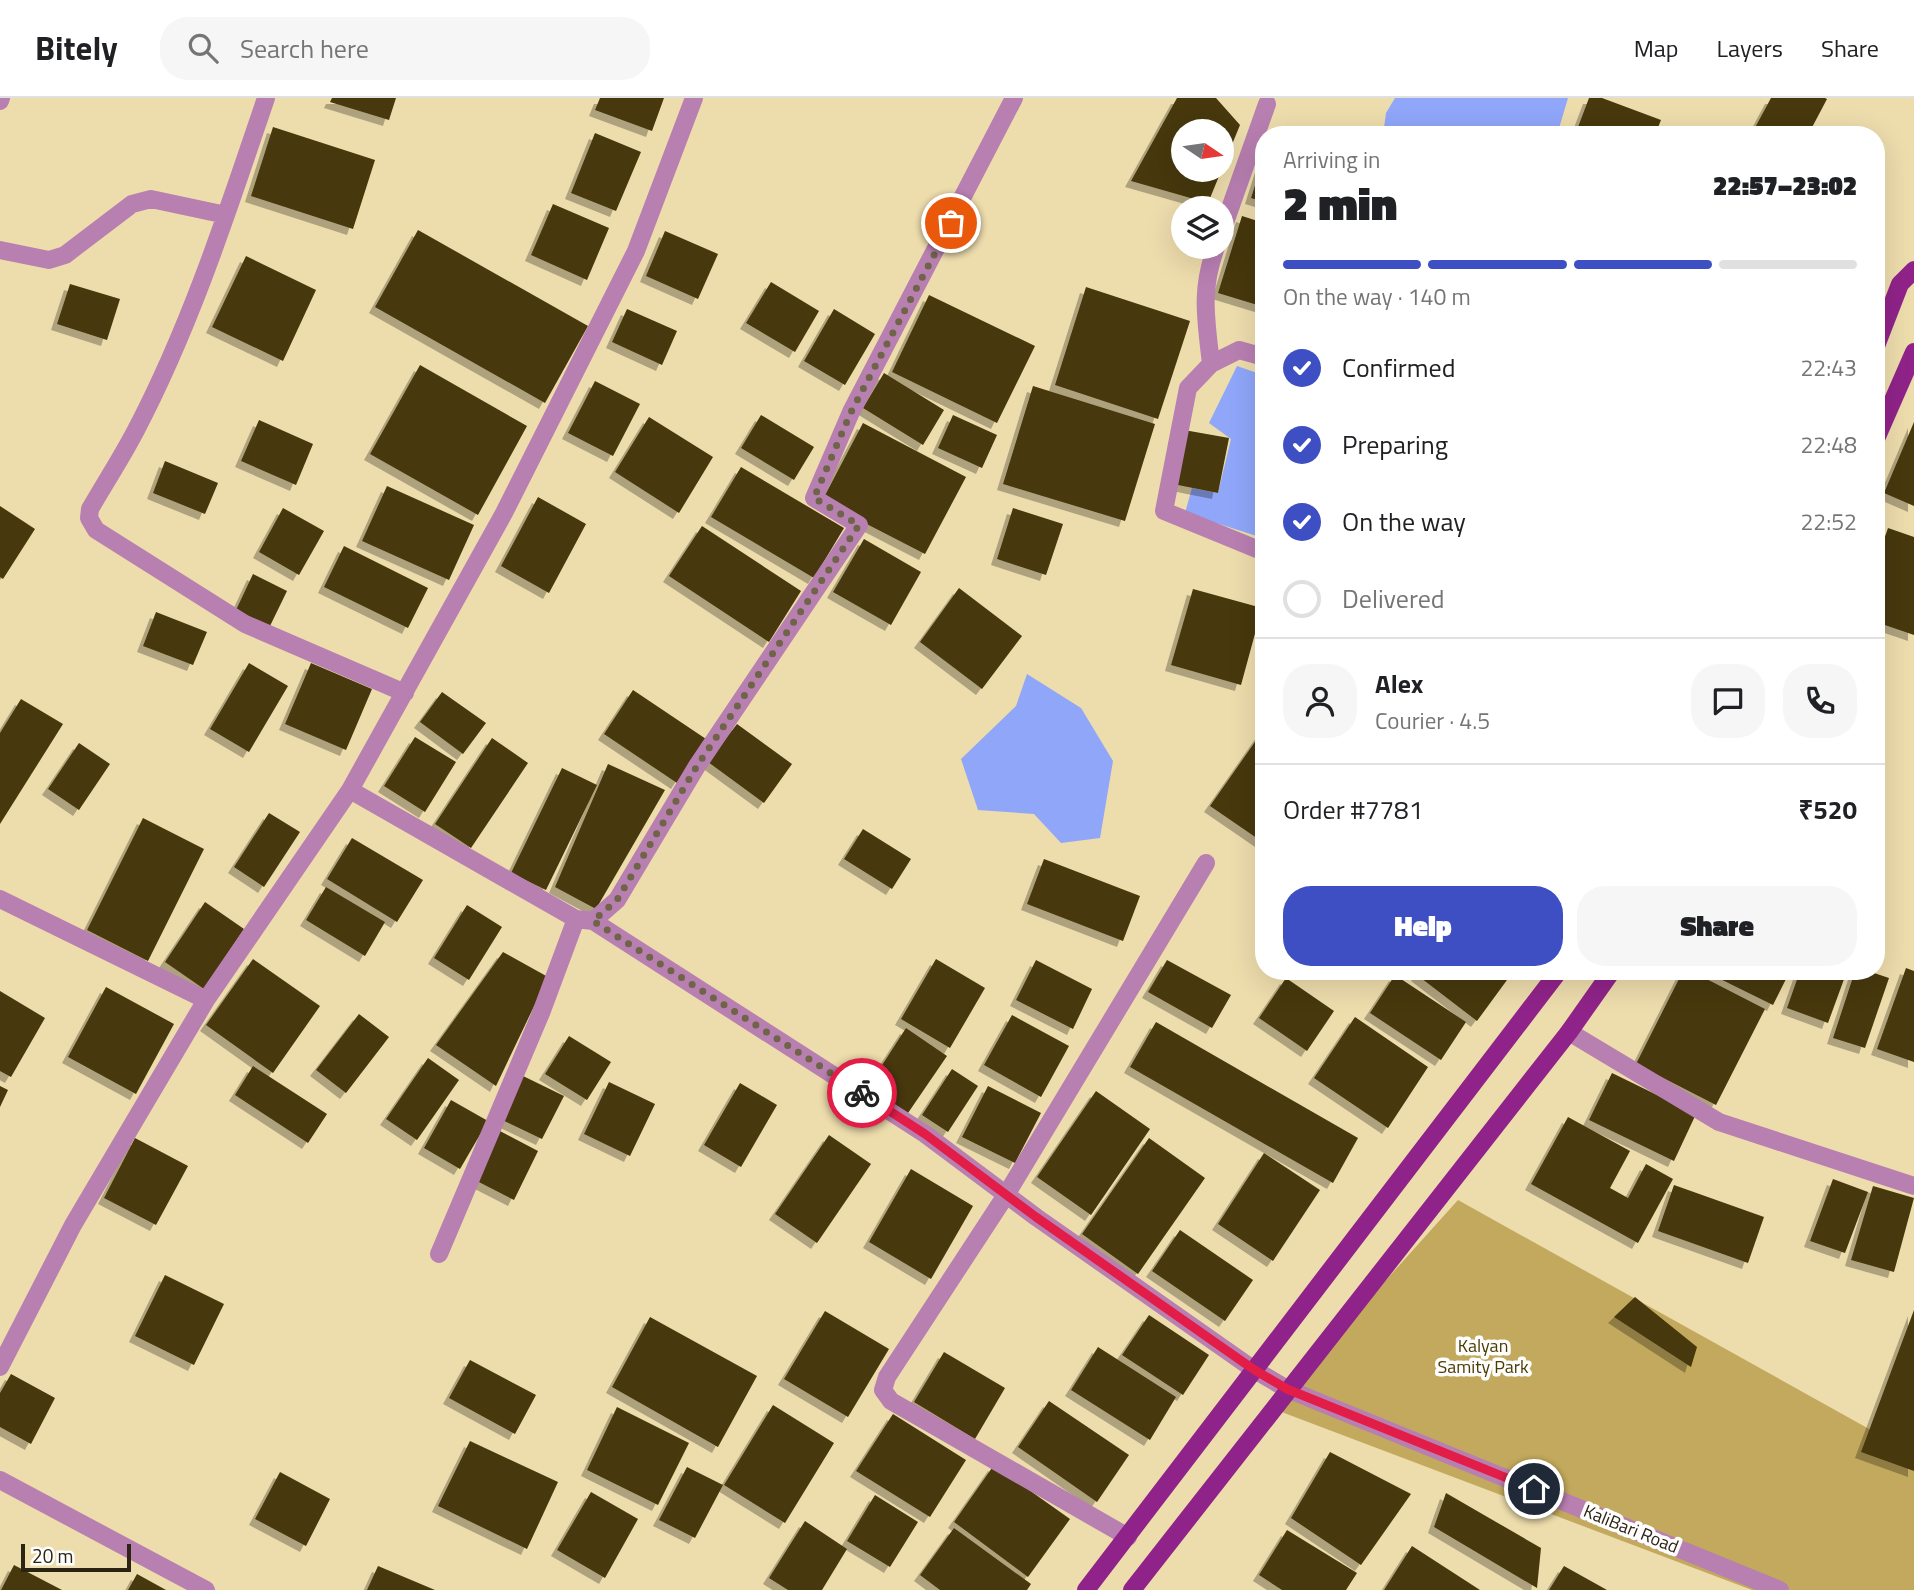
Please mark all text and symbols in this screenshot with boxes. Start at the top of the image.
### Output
search box [160,17,650,80]
text: Bitely [35,23,118,73]
icon: search [184,29,222,67]
text: Search here [240,29,369,68]
text: Map [1634,30,1679,66]
text: Layers [1717,30,1783,66]
text: Share [1821,30,1879,66]
north arrow [1171,119,1234,182]
map controls [1171,119,1234,259]
text: Arriving in [1283,142,1380,177]
text: 22:57–23:02 [1713,166,1857,205]
text: 2 min [1283,168,1397,238]
pin [921,193,981,253]
button: layers [1171,196,1234,259]
icon: bag [932,204,970,242]
text: On the way · 140 m [1283,279,1471,314]
text: Confirmed [1342,348,1456,387]
icon: check [1283,349,1321,387]
text: 22:43 [1800,350,1857,385]
text: Preparing [1342,425,1448,464]
icon: check [1283,426,1321,464]
text: 22:48 [1800,427,1857,462]
text: On the way [1342,502,1466,541]
icon: check [1283,503,1321,541]
text: 22:52 [1800,504,1857,539]
text: Delivered [1342,579,1445,618]
button: person [1283,664,1357,738]
text: Alex [1375,664,1423,703]
button: chat [1691,664,1765,738]
button: phone [1783,664,1857,738]
text: Courier · 4.5 [1375,703,1490,738]
text: Order #7781 [1283,790,1423,829]
text: ₹520 [1798,790,1857,829]
button: Help [1283,886,1563,966]
button: Share [1577,886,1857,966]
courier [827,1058,897,1128]
icon: bike [843,1074,881,1112]
park label: Kalyan Samity Park [1437,1332,1529,1380]
pin [1504,1459,1564,1519]
icon: home [1515,1470,1553,1508]
street label: KaliBari Road [1580,1497,1683,1560]
scale bar [21,1541,131,1573]
text: 20 m [32,1541,73,1570]

